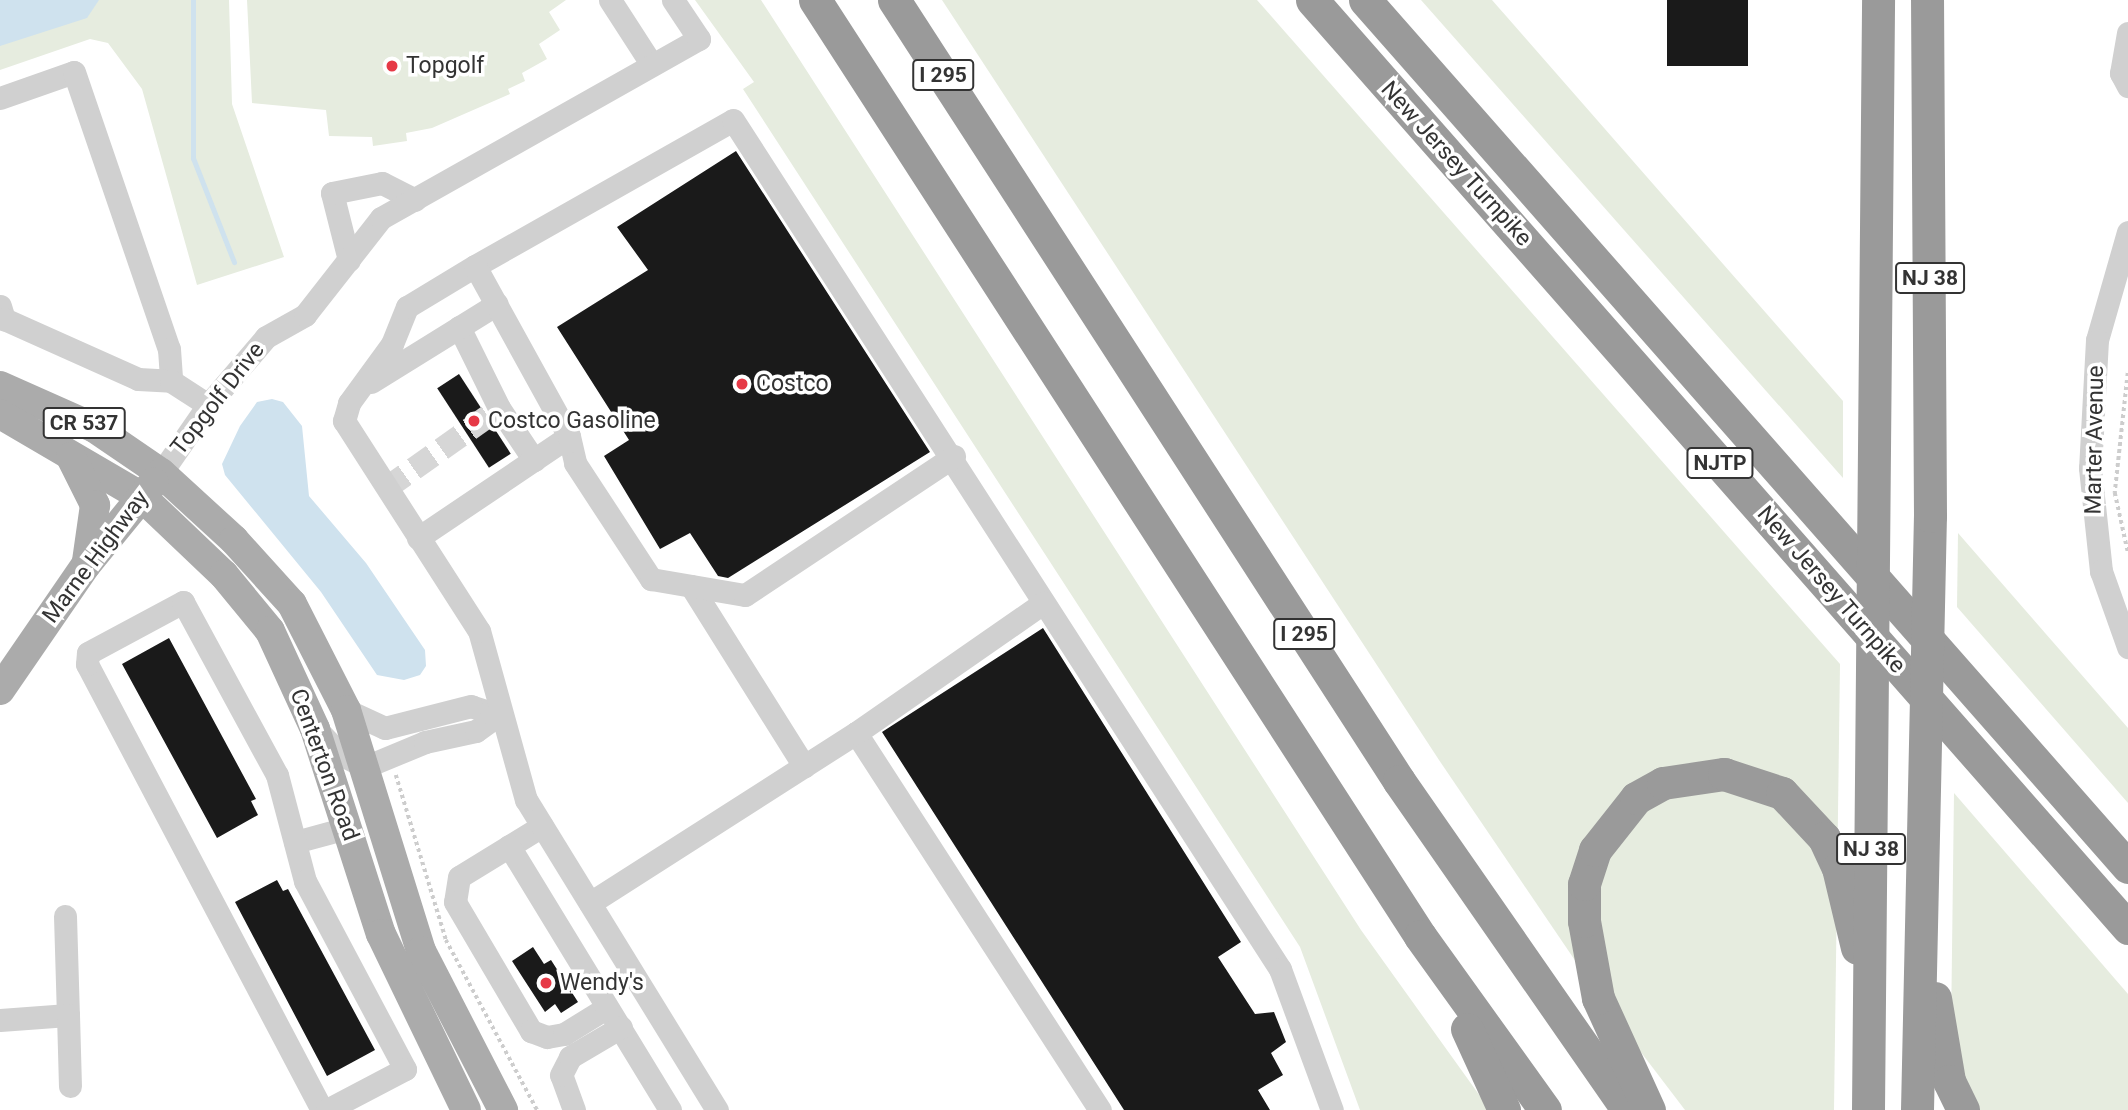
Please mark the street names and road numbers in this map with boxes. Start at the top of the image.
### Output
road number: I 295 [912,57,974,92]
street label: New Jersey Turnpike [1375,76,1537,252]
road number: NJ 38 [1895,260,1965,296]
street label: Topgolf Drive [165,337,271,461]
street label: Marter Avenue [2080,365,2110,515]
road number: CR 537 [42,406,126,440]
road number: NJTP [1685,446,1755,480]
street label: Marne Highway [37,485,155,629]
street label: New Jersey Turnpike [1751,501,1911,679]
road number: I 295 [1272,616,1336,652]
street label: Centerton Road [284,685,364,845]
road number: NJ 38 [1836,832,1906,866]

